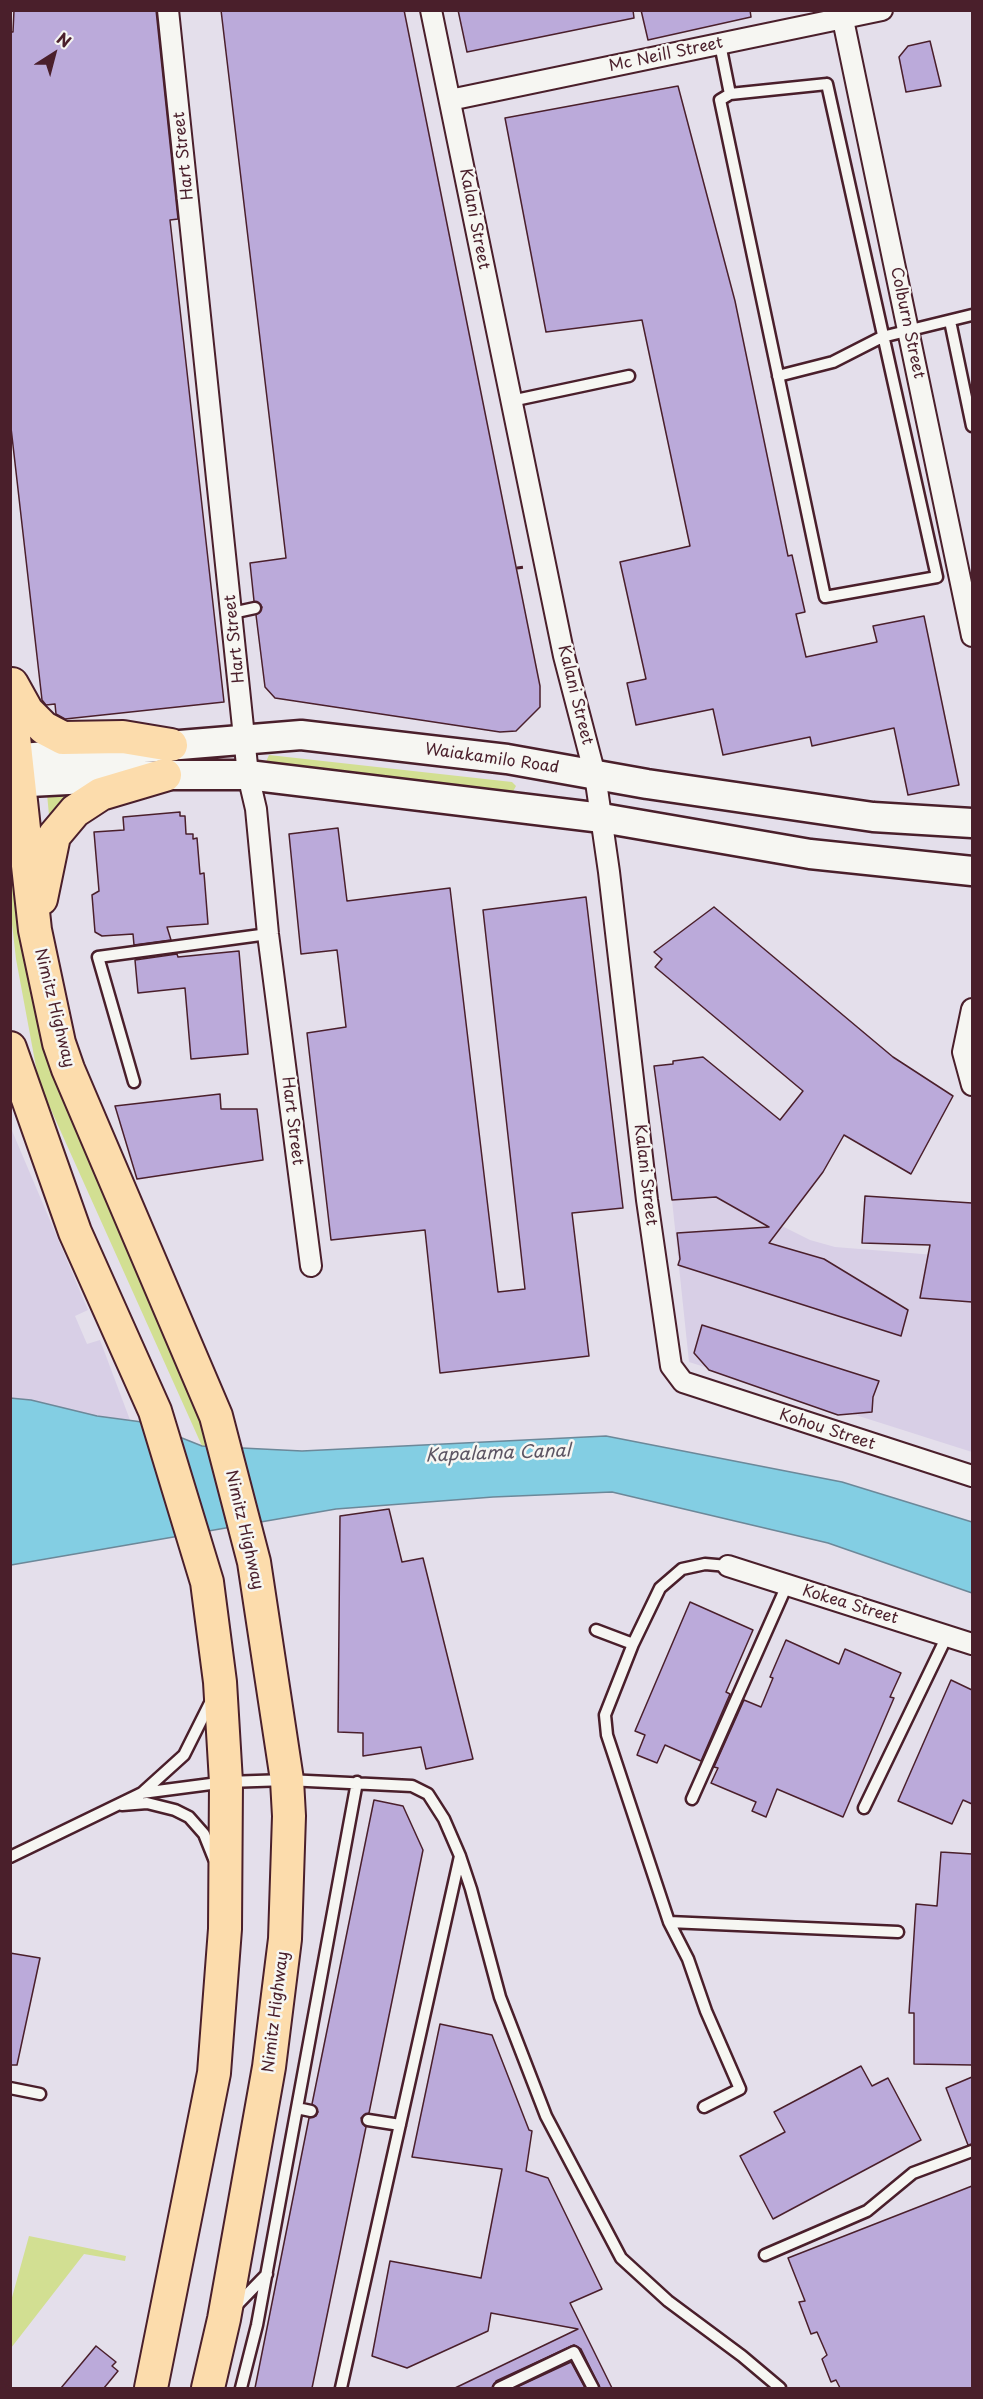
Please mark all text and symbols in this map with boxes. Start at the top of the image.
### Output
north arrow [24,24,84,84]
text: N [52,26,77,53]
street label: Mc Neill Street [607,34,725,76]
street label: Hart Street [170,111,198,201]
street label: Kalani Street [455,167,493,271]
street label: Colburn Street [886,265,928,381]
street label: Hart Street [221,594,249,684]
street label: Kalani Street [553,643,597,747]
street label: Waiakamilo Road [424,740,560,778]
street label: Nimitz Highway [30,947,78,1069]
street label: Hart Street [277,1076,307,1166]
street label: Kalani Street [629,1123,661,1227]
street label: Kohou Street [777,1405,877,1455]
water label: Kapalama Canal [425,1441,571,1467]
street label: Nimitz Highway [221,1468,267,1592]
street label: Kokea Street [800,1581,900,1629]
street label: Nimitz Highway [259,1950,293,2074]

